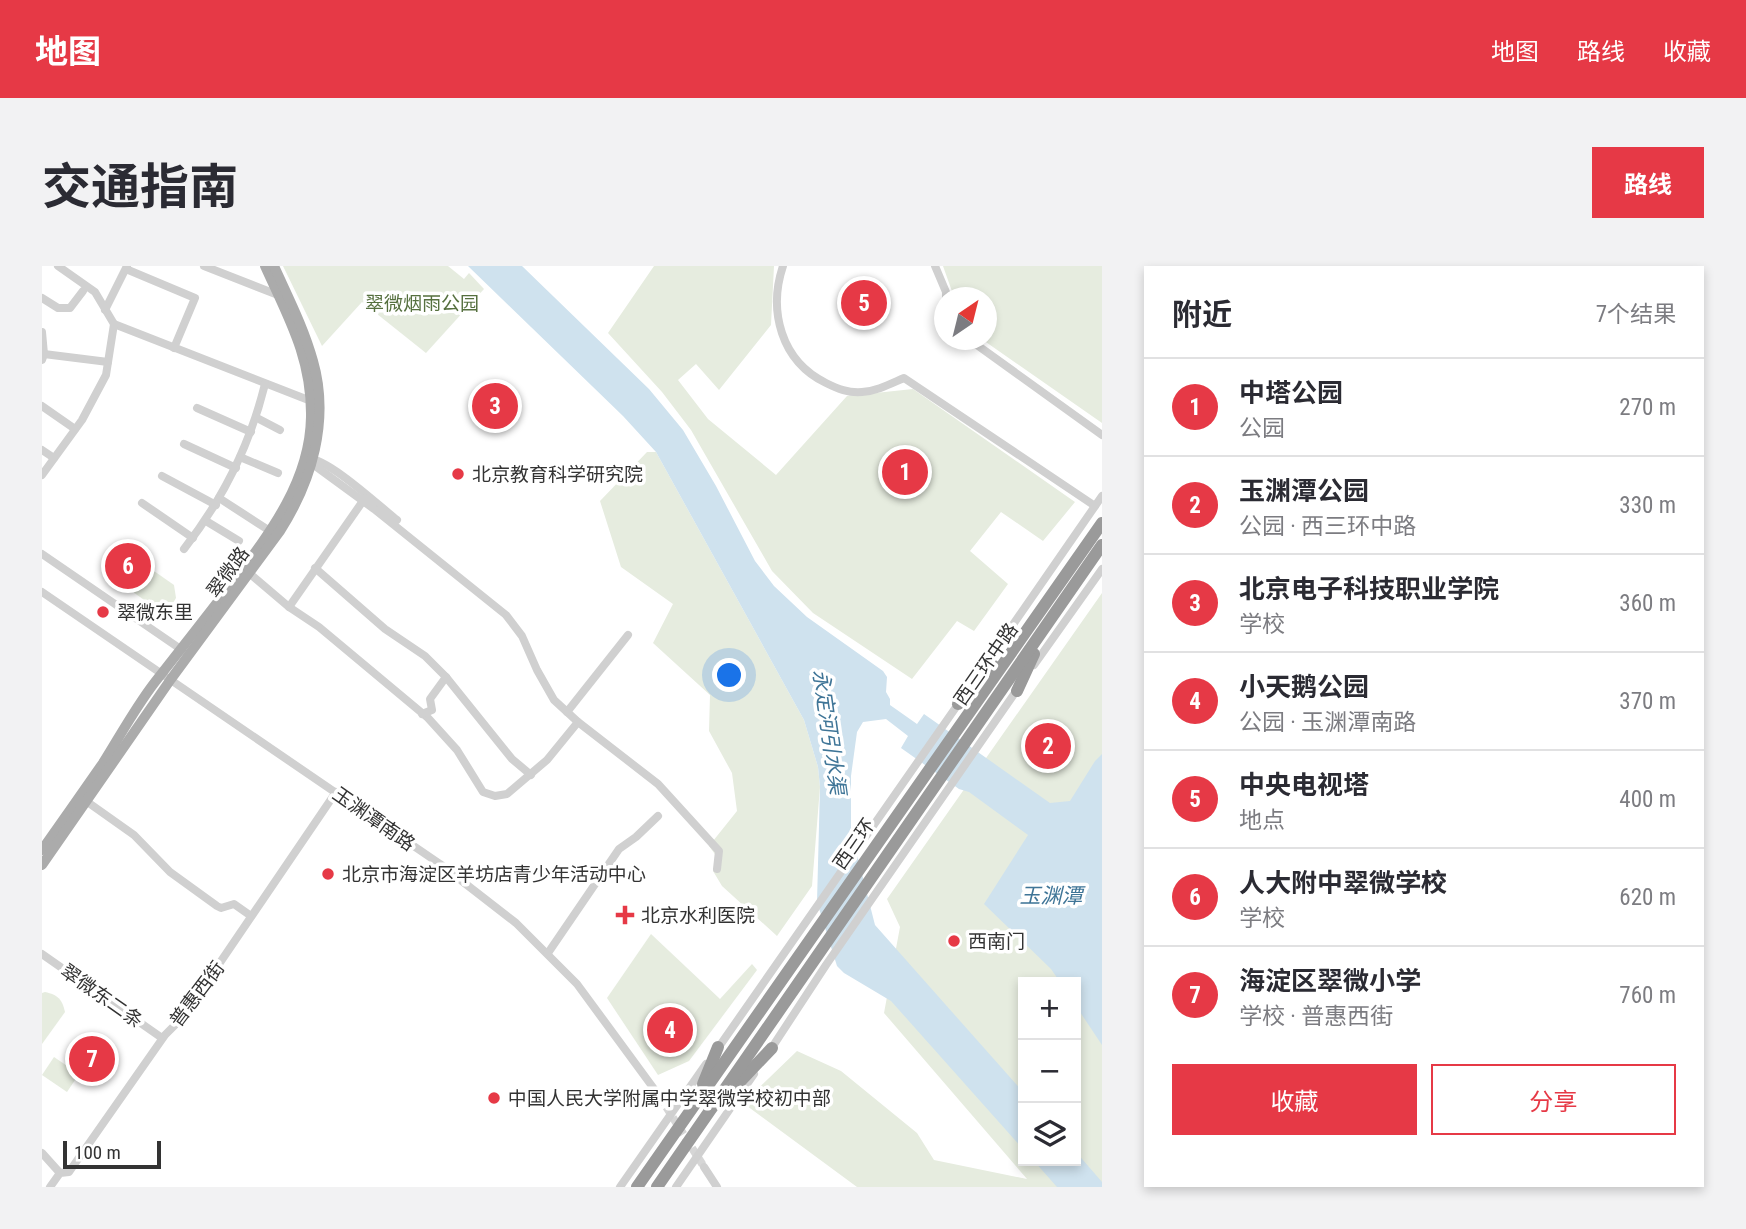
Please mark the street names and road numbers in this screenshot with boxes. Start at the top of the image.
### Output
street label: 翠微路 [202,542,254,602]
street label: 西三环中路 [949,618,1023,710]
street label: 玉渊潭南路 [328,782,420,856]
street label: 西三环 [828,814,880,874]
street label: 普惠西街 [165,957,229,1031]
street label: 翠微东二条 [56,959,148,1033]

